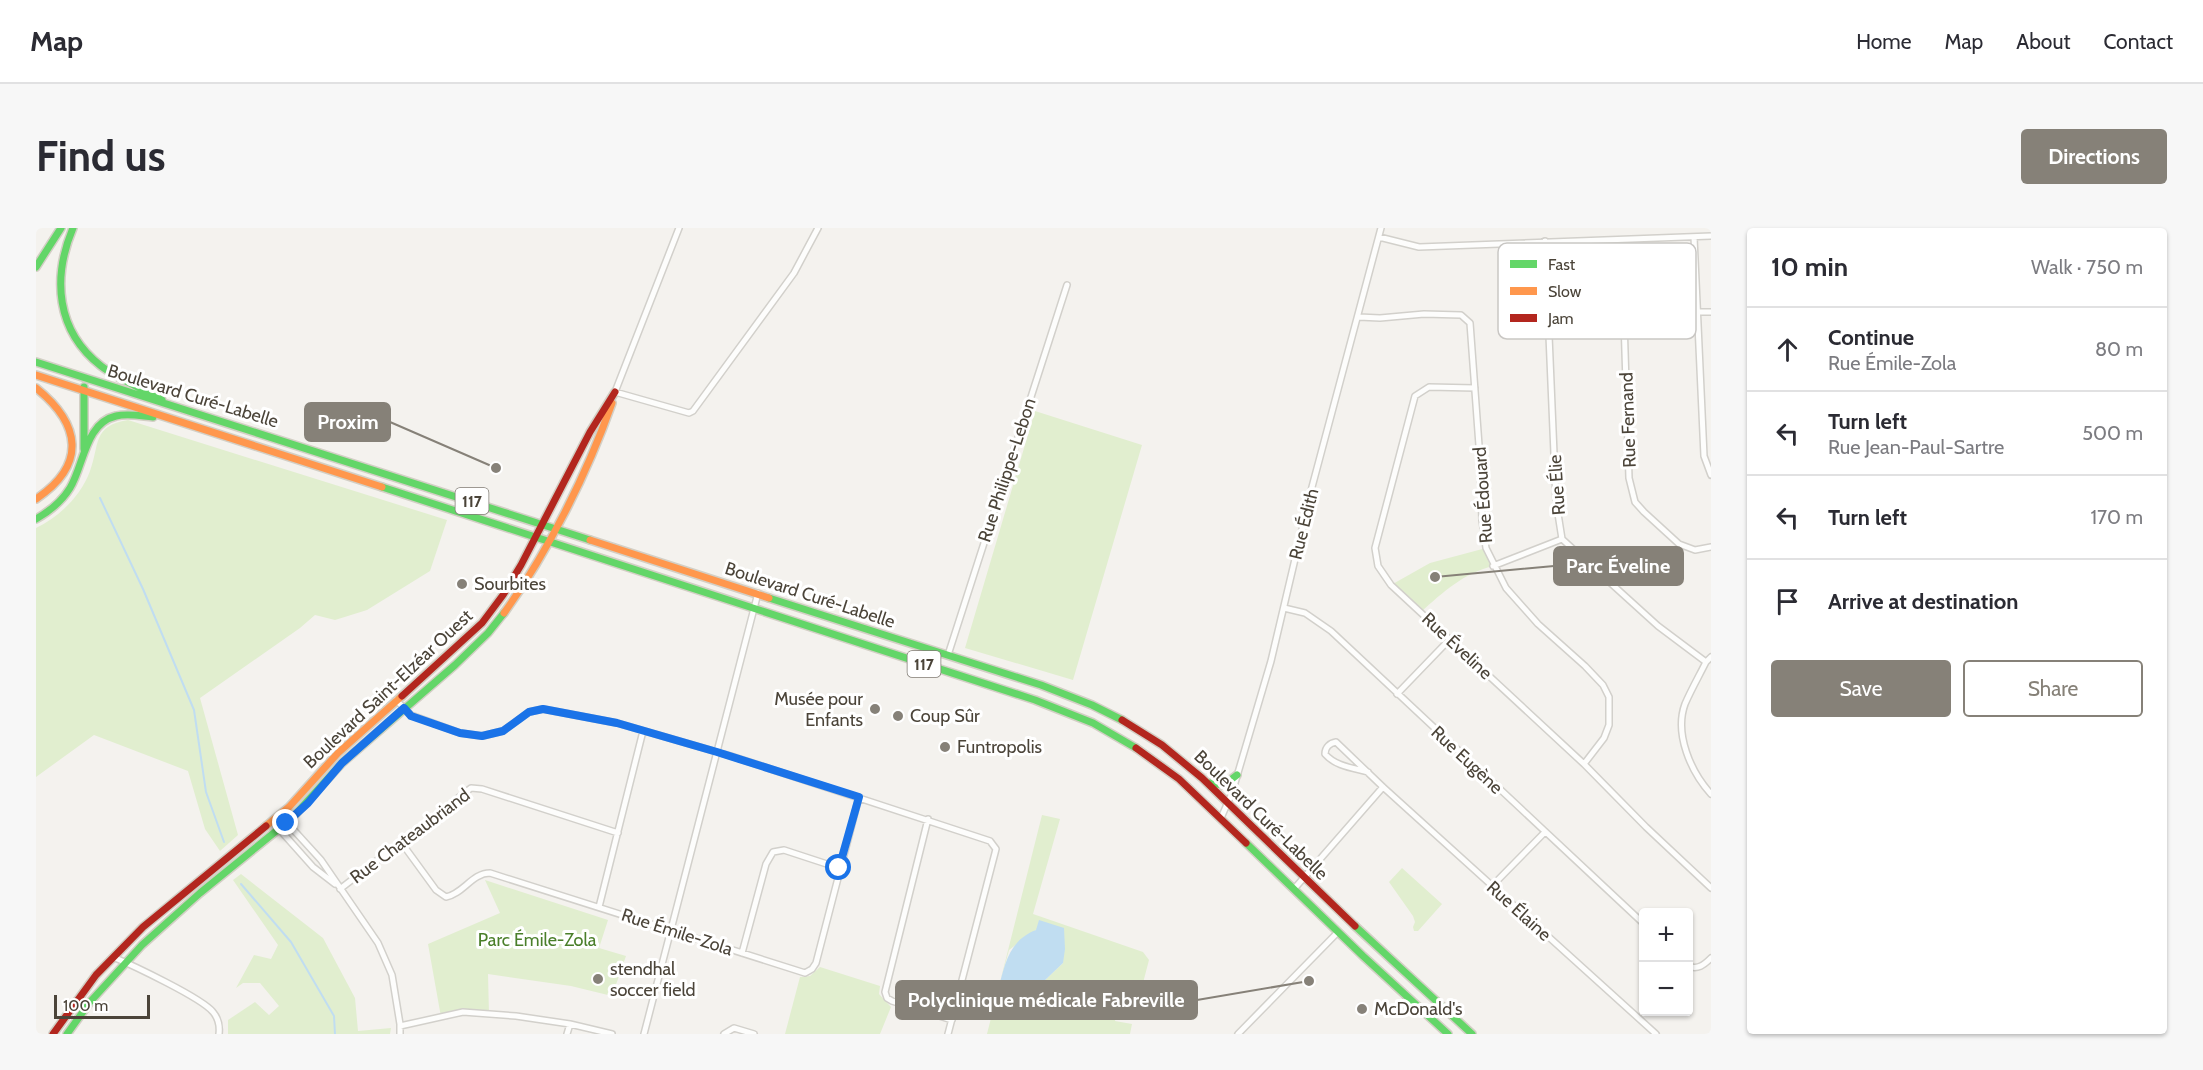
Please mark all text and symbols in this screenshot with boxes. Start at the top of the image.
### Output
text: Map [30,24,83,58]
text: Home [1856,29,1912,54]
text: Map [1945,29,1983,54]
text: About [2016,29,2070,54]
text: Contact [2103,29,2173,54]
button: Directions [2021,129,2167,184]
text: Find us [36,130,165,182]
legend [1498,243,1696,339]
text: 10 min [1771,251,1848,283]
text: Fast [1548,255,1576,274]
text: Walk · 750 m [2031,255,2143,279]
text: Slow [1548,282,1582,301]
text: Jam [1547,309,1574,328]
text: Continue [1828,324,1914,351]
icon: ahead [1771,333,1804,366]
text: 80 m [2095,337,2143,361]
text: Rue Émile-Zola [1828,351,1956,375]
street label: Boulevard Curé-Labelle [105,360,281,432]
street label: Rue Fernand [1615,372,1641,468]
street label: Rue Philippe-Lebon [973,395,1041,545]
callout: Proxim [305,403,390,441]
text: Turn left [1828,408,1907,435]
text: Proxim [317,410,379,434]
icon: left [1771,417,1804,450]
text: 500 m [2082,421,2143,445]
text: Rue Jean-Paul-Sartre [1828,435,2004,459]
street label: Rue Édouard [1469,446,1497,544]
street label: Rue Élie [1544,454,1570,516]
street label: Rue Édith [1285,486,1323,562]
road number: 117 [456,488,488,514]
icon: left [1771,501,1804,534]
text: Turn left [1828,504,1907,531]
text: 170 m [2091,505,2143,529]
callout: Parc Éveline [1554,547,1683,585]
text: Parc Éveline [1566,554,1670,578]
street label: Boulevard Curé-Labelle [722,557,898,633]
place label: Sourbites [474,573,546,595]
marker: Sourbites [455,577,469,591]
icon: arrive [1771,585,1804,618]
text: Arrive at destination [1828,588,2018,615]
street label: Boulevard Saint-Elzéar Ouest [299,605,477,773]
street label: Rue Éveline [1417,608,1497,684]
road number: 117 [908,651,940,677]
button: Save [1771,660,1951,717]
button: Share [1963,660,2143,717]
place label: Musée pour Enfants [774,688,863,731]
marker: Musée pour Enfants [868,702,882,716]
place label: Coup Sûr [910,705,980,727]
marker: Coup Sûr [891,709,905,723]
street label: Rue Eugène [1427,721,1507,799]
place label: Funtropolis [957,736,1042,758]
marker: Funtropolis [938,740,952,754]
street label: Boulevard Curé-Labelle [1190,746,1332,884]
street label: Rue Chateaubriand [346,784,474,888]
route end [272,809,298,835]
route start [825,854,851,880]
street label: Rue Élaine [1482,876,1556,946]
street label: Rue Émile-Zola [619,904,736,960]
map controls [1639,908,1693,1016]
button: + [1639,908,1693,962]
park label: Parc Émile-Zola [478,929,597,951]
place label: stendhal soccer field [610,958,696,1001]
button: − [1639,962,1693,1016]
marker: stendhal soccer field [591,972,605,986]
callout: Polyclinique médicale Fabreville [896,981,1197,1019]
text: Polyclinique médicale Fabreville [907,988,1185,1012]
scale bar [54,992,150,1020]
text: 100 m [63,996,108,1015]
place label: McDonald's [1374,998,1462,1020]
marker: McDonald's [1355,1002,1369,1016]

